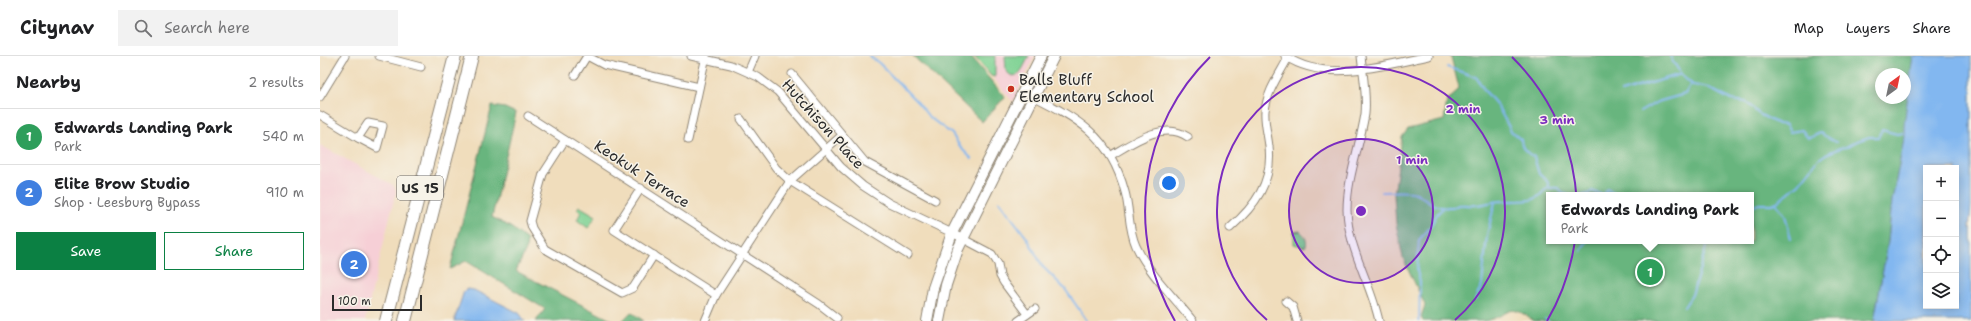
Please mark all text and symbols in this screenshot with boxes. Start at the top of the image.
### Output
search box [118,10,398,46]
text: Citynav [20,15,94,40]
icon: search [132,17,154,39]
text: Search here [164,18,250,38]
text: Map [1794,19,1824,37]
text: Layers [1846,19,1890,37]
text: Share [1912,19,1951,37]
north arrow [1875,68,1911,104]
place label: Balls Bluff Elementary School [1019,70,1155,107]
text: Nearby [16,71,81,93]
text: 2 results [248,74,304,91]
street label: Hutchison Place [777,75,869,173]
marker: Balls Bluff Elementary School [1006,84,1016,94]
text: 2 min [1446,101,1481,117]
text: 3 min [1540,112,1575,128]
text: Edwards Landing Park [54,118,233,138]
text: 1 [26,128,32,145]
text: 540 m [263,128,304,145]
street label: Keokuk Terrace [590,136,694,212]
text: Park [54,138,82,155]
text: 1 min [1396,152,1428,168]
map controls [1923,165,1959,309]
button: + [1923,165,1959,201]
your location [1159,173,1179,193]
text: Elite Brow Studio [54,174,190,194]
road number: US 15 [397,176,443,200]
text: 2 [24,184,34,201]
text: 910 m [266,184,304,201]
popup [1546,192,1754,244]
text: Shop · Leesburg Bypass [54,194,201,211]
text: Edwards Landing Park [1561,200,1739,220]
button: − [1923,201,1959,237]
centre of rings [1354,204,1368,218]
text: Park [1561,220,1589,237]
button: Save [16,232,156,270]
button: Share [164,232,304,270]
button: locate [1923,237,1959,273]
pin: 2 [341,249,367,279]
pin: 1 [1637,257,1663,287]
button: layers [1923,273,1959,309]
scale bar [332,293,422,312]
text: 100 m [338,294,371,309]

